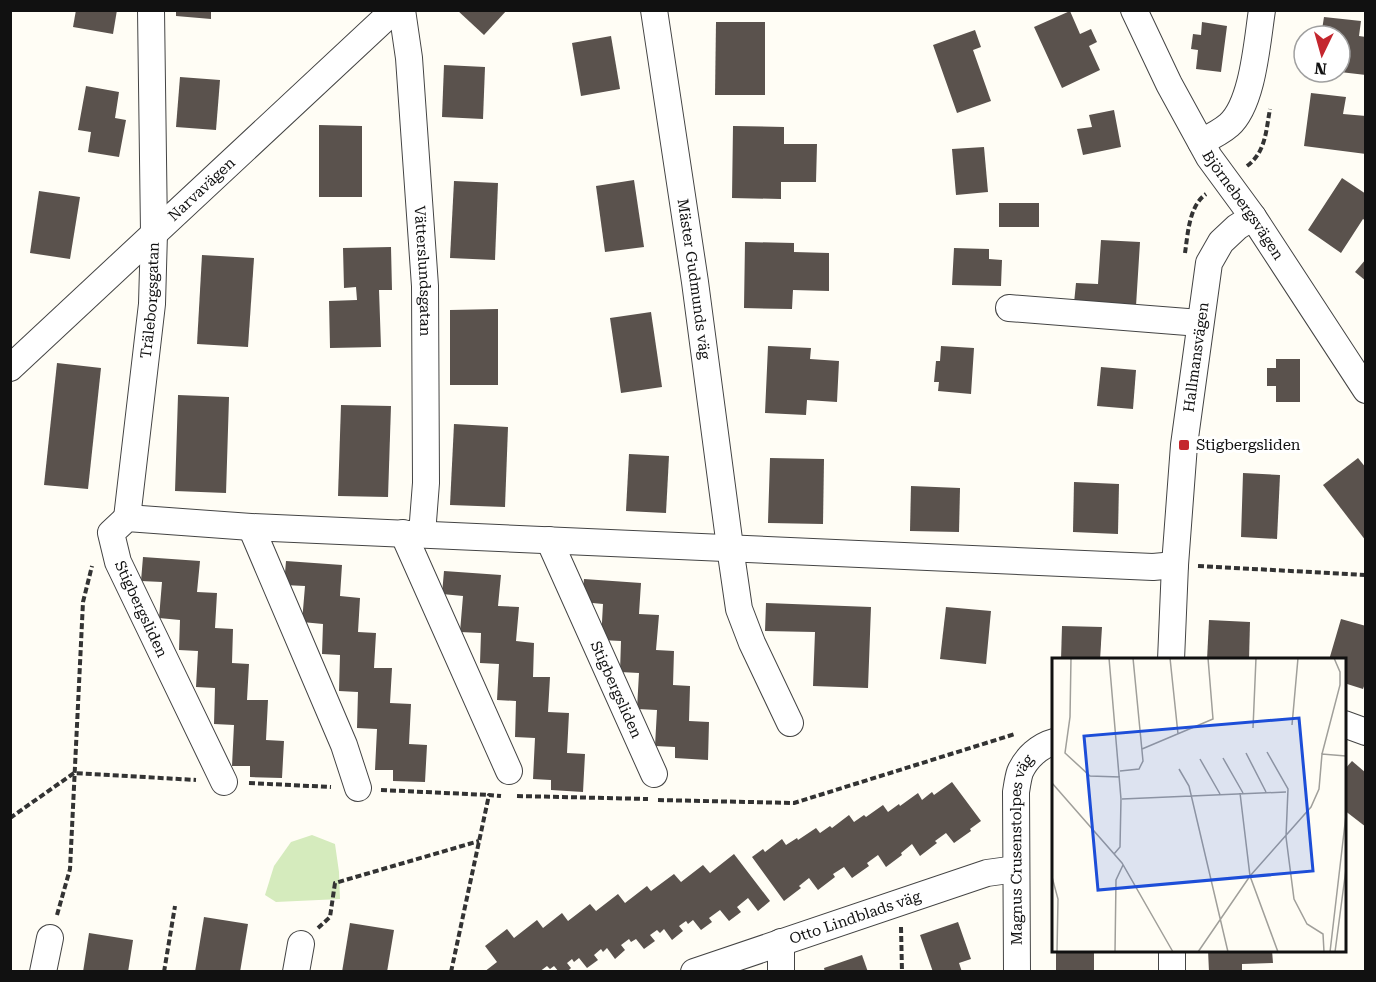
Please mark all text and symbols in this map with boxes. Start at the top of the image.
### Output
north arrow [1292,24,1352,84]
text: N [1314,58,1328,78]
street label: Björnebergsvägen [1198,147,1288,263]
street label: Narvavägen [164,154,239,225]
street label: Mäster Gudmunds väg [674,197,714,361]
street label: Vätterslundsgatan [410,205,434,337]
street label: Träleborgsgatan [137,241,163,360]
street label: Hallmansvägen [1180,301,1213,413]
place label: Stigbergsliden [1196,436,1301,454]
marker: Stigbergsliden [1177,438,1191,452]
street label: Stigbergsliden [111,558,171,660]
street label: Stigbergsliden [586,638,646,741]
inset map [1052,658,1346,952]
street label: Magnus Crusenstolpes väg [1007,750,1038,945]
street label: Otto Lindblads väg [787,887,924,948]

